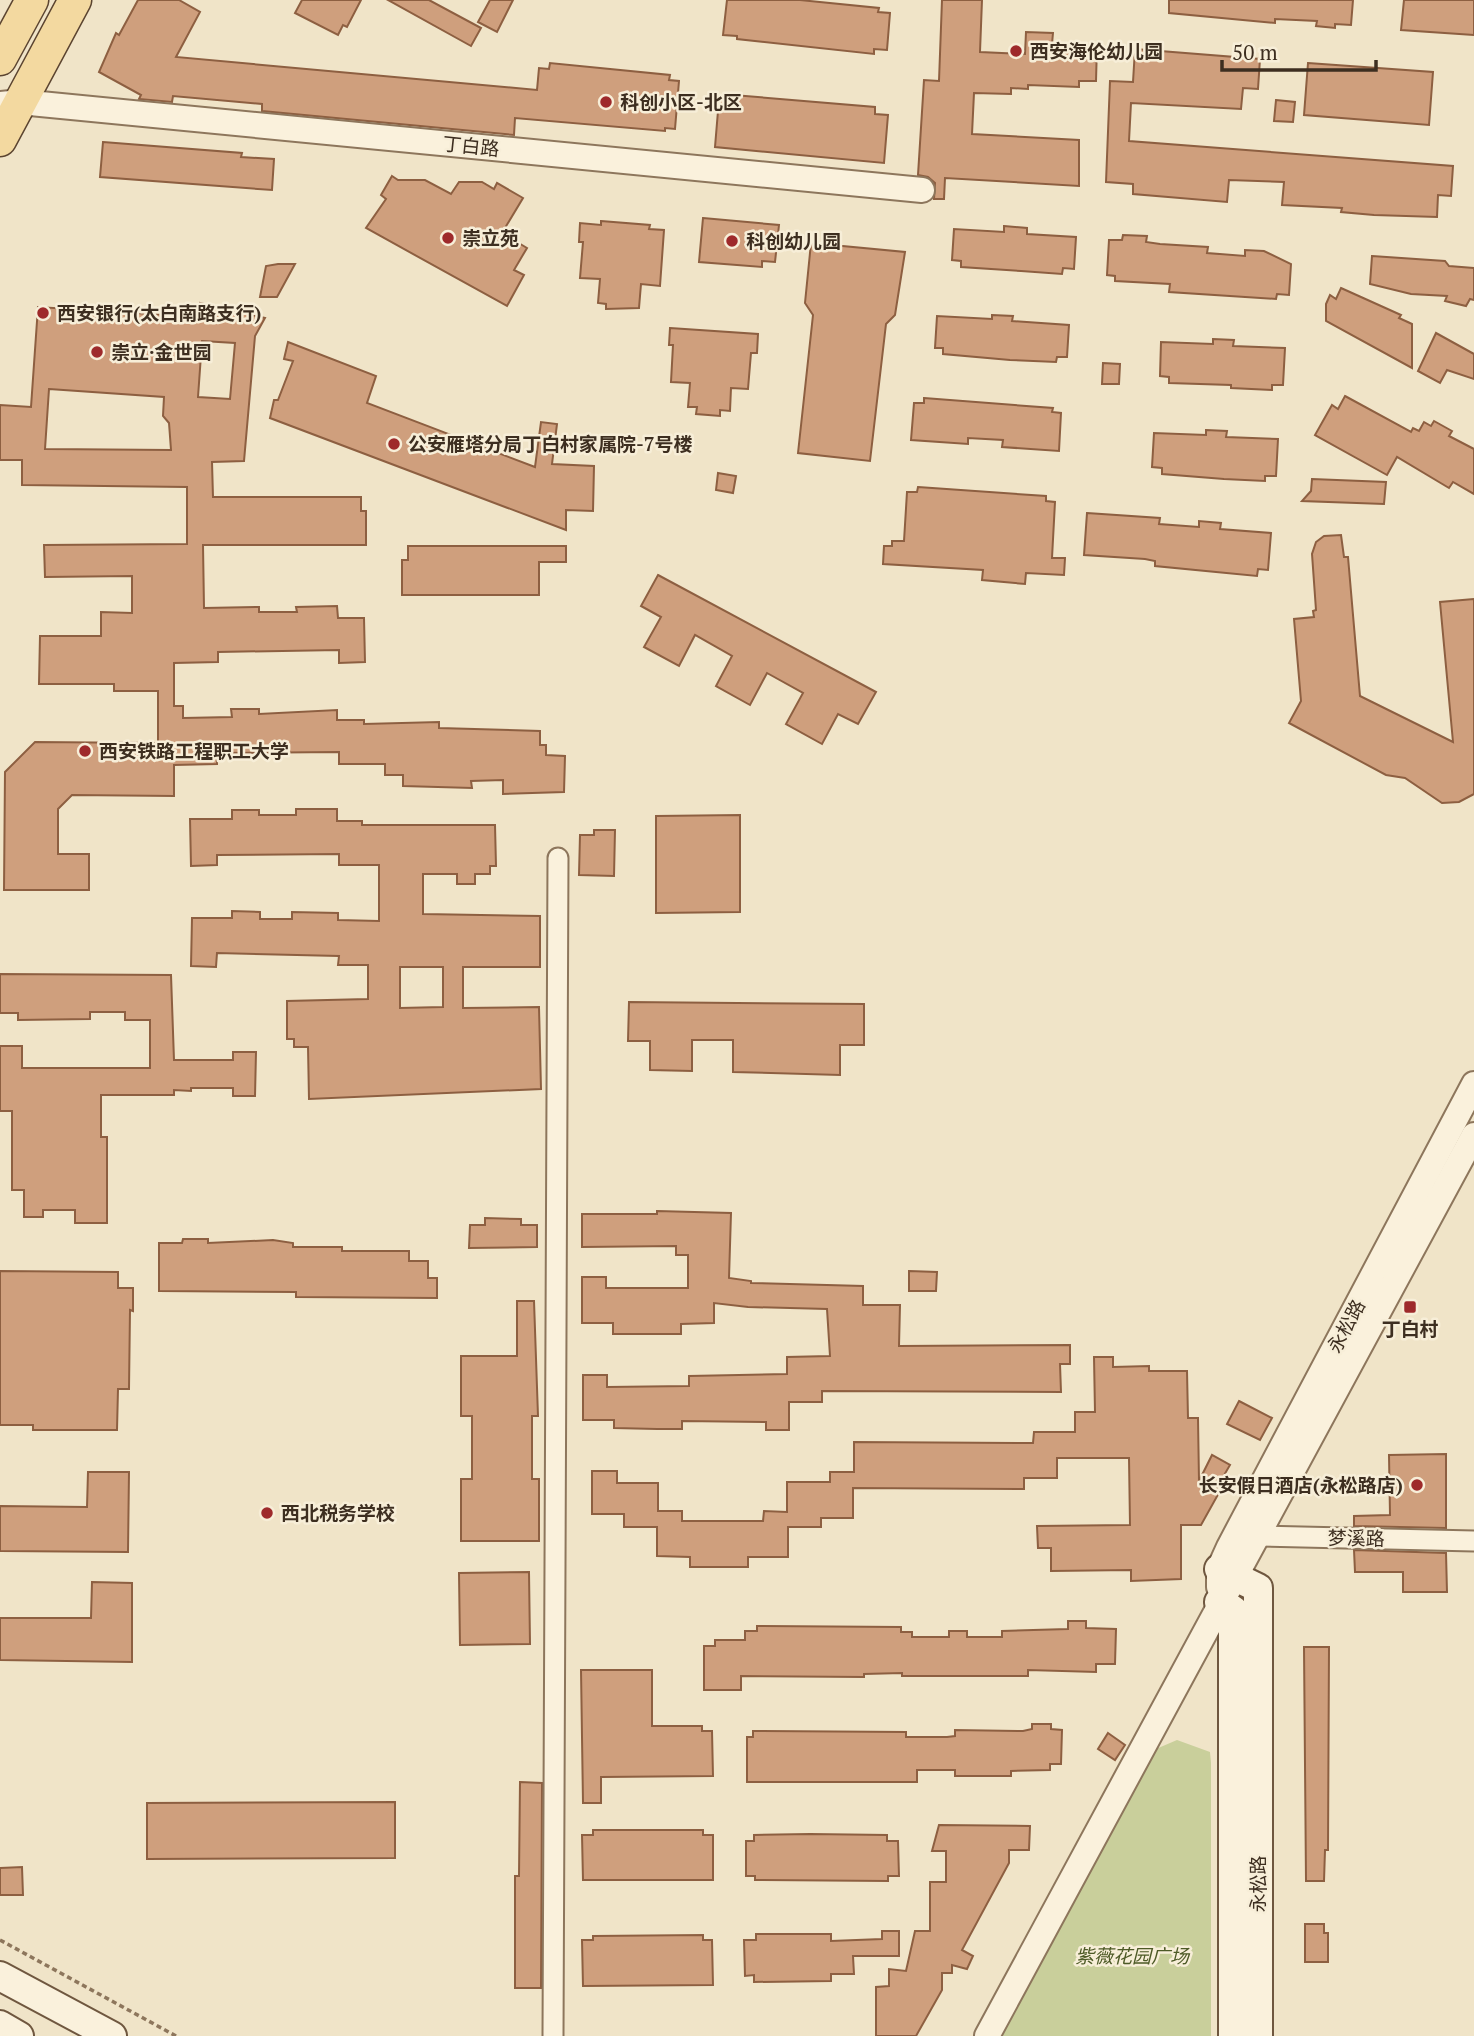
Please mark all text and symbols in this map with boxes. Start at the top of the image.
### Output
scale bar [1222,28,1376,72]
place label: 西安海伦幼儿园 [1030,38,1163,63]
text: 50 m [1232,38,1278,66]
marker: 西安海伦幼儿园 [1008,43,1024,59]
place label: 科创小区-北区 [620,89,742,114]
marker: 科创小区-北区 [598,94,614,110]
street label: 丁白路 [441,130,501,161]
place label: 崇立苑 [462,225,519,250]
place label: 科创幼儿园 [746,228,841,253]
marker: 崇立苑 [440,230,456,246]
marker: 科创幼儿园 [724,233,740,249]
place label: 西安银行(太白南路支行) [57,300,261,325]
marker: 西安银行(太白南路支行) [35,305,51,321]
place label: 崇立·金世园 [111,339,212,364]
marker: 崇立·金世园 [89,344,105,360]
place label: 公安雁塔分局丁白村家属院-7号楼 [408,431,693,456]
marker: 公安雁塔分局丁白村家属院-7号楼 [386,436,402,452]
place label: 西安铁路工程职工大学 [99,738,289,763]
marker: 西安铁路工程职工大学 [77,743,93,759]
street label: 永松路 [1321,1295,1370,1357]
marker: 丁白村 [1402,1299,1418,1315]
place label: 丁白村 [1381,1316,1439,1341]
place label: 长安假日酒店(永松路店) [1199,1472,1403,1497]
marker: 长安假日酒店(永松路店) [1409,1477,1425,1493]
place label: 西北税务学校 [281,1500,395,1525]
marker: 西北税务学校 [259,1505,275,1521]
street label: 梦溪路 [1327,1525,1385,1550]
street label: 永松路 [1245,1855,1270,1913]
park label: 紫薇花园广场 [1075,1943,1191,1968]

